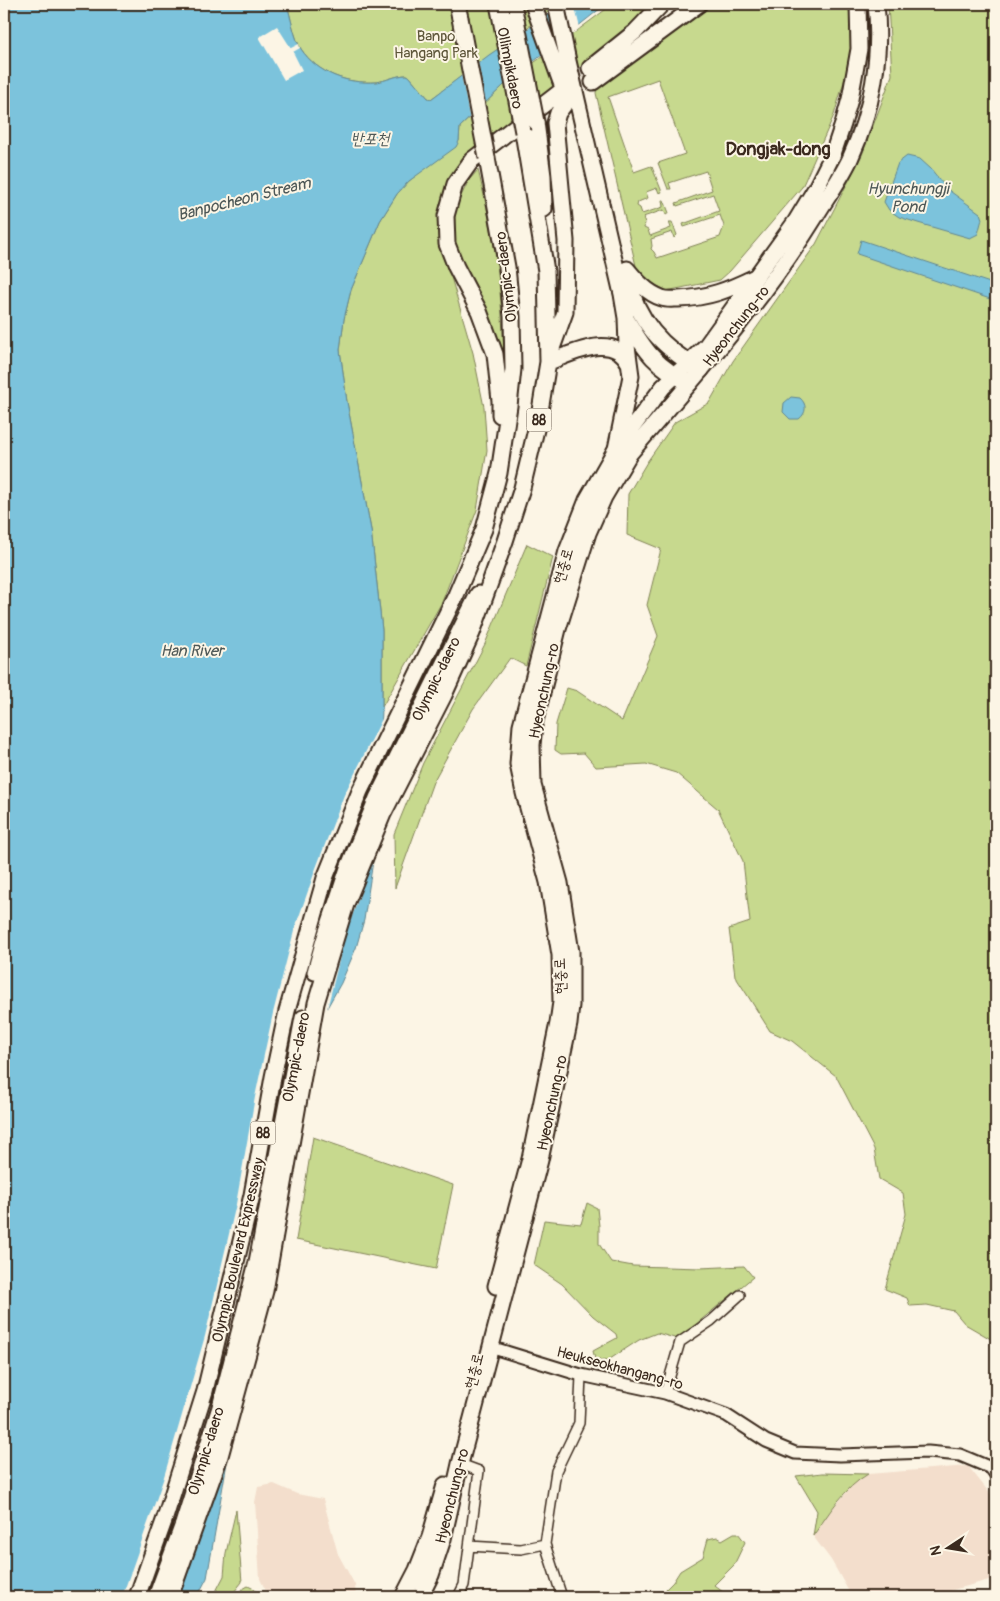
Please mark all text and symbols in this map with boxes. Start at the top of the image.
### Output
street label: Ollimpikdaero [492,25,527,111]
park label: Banpo Hangang Park [394,27,479,63]
water label: 반포천 [351,129,391,149]
district label: Dongjak-dong [726,138,830,161]
water label: Banpocheon Stream [176,173,314,225]
water label: Hyunchungji Pond [867,179,951,217]
street label: Olympic-daero [491,230,521,323]
street label: Hyeonchung-ro [699,282,774,370]
road number: 88 [526,408,552,432]
street label: 현충로 [549,546,578,586]
street label: Olympic-daero [408,634,465,724]
water label: Han River [160,641,226,661]
street label: Hyeonchung-ro [525,642,564,741]
street label: 현충로 [550,958,571,994]
street label: Olympic-daero [278,1010,315,1104]
street label: Hyeonchung-ro [533,1054,572,1153]
road number: 88 [250,1122,276,1144]
street label: Olympic Boulevard Expressway [208,1155,269,1344]
street label: Heukseokhangang-ro [555,1342,685,1395]
street label: 현충로 [461,1351,488,1391]
street label: Olympic-daero [184,1405,229,1498]
street label: Hyeonchung-ro [431,1447,473,1546]
north arrow [922,1524,972,1574]
text: N [926,1544,945,1557]

